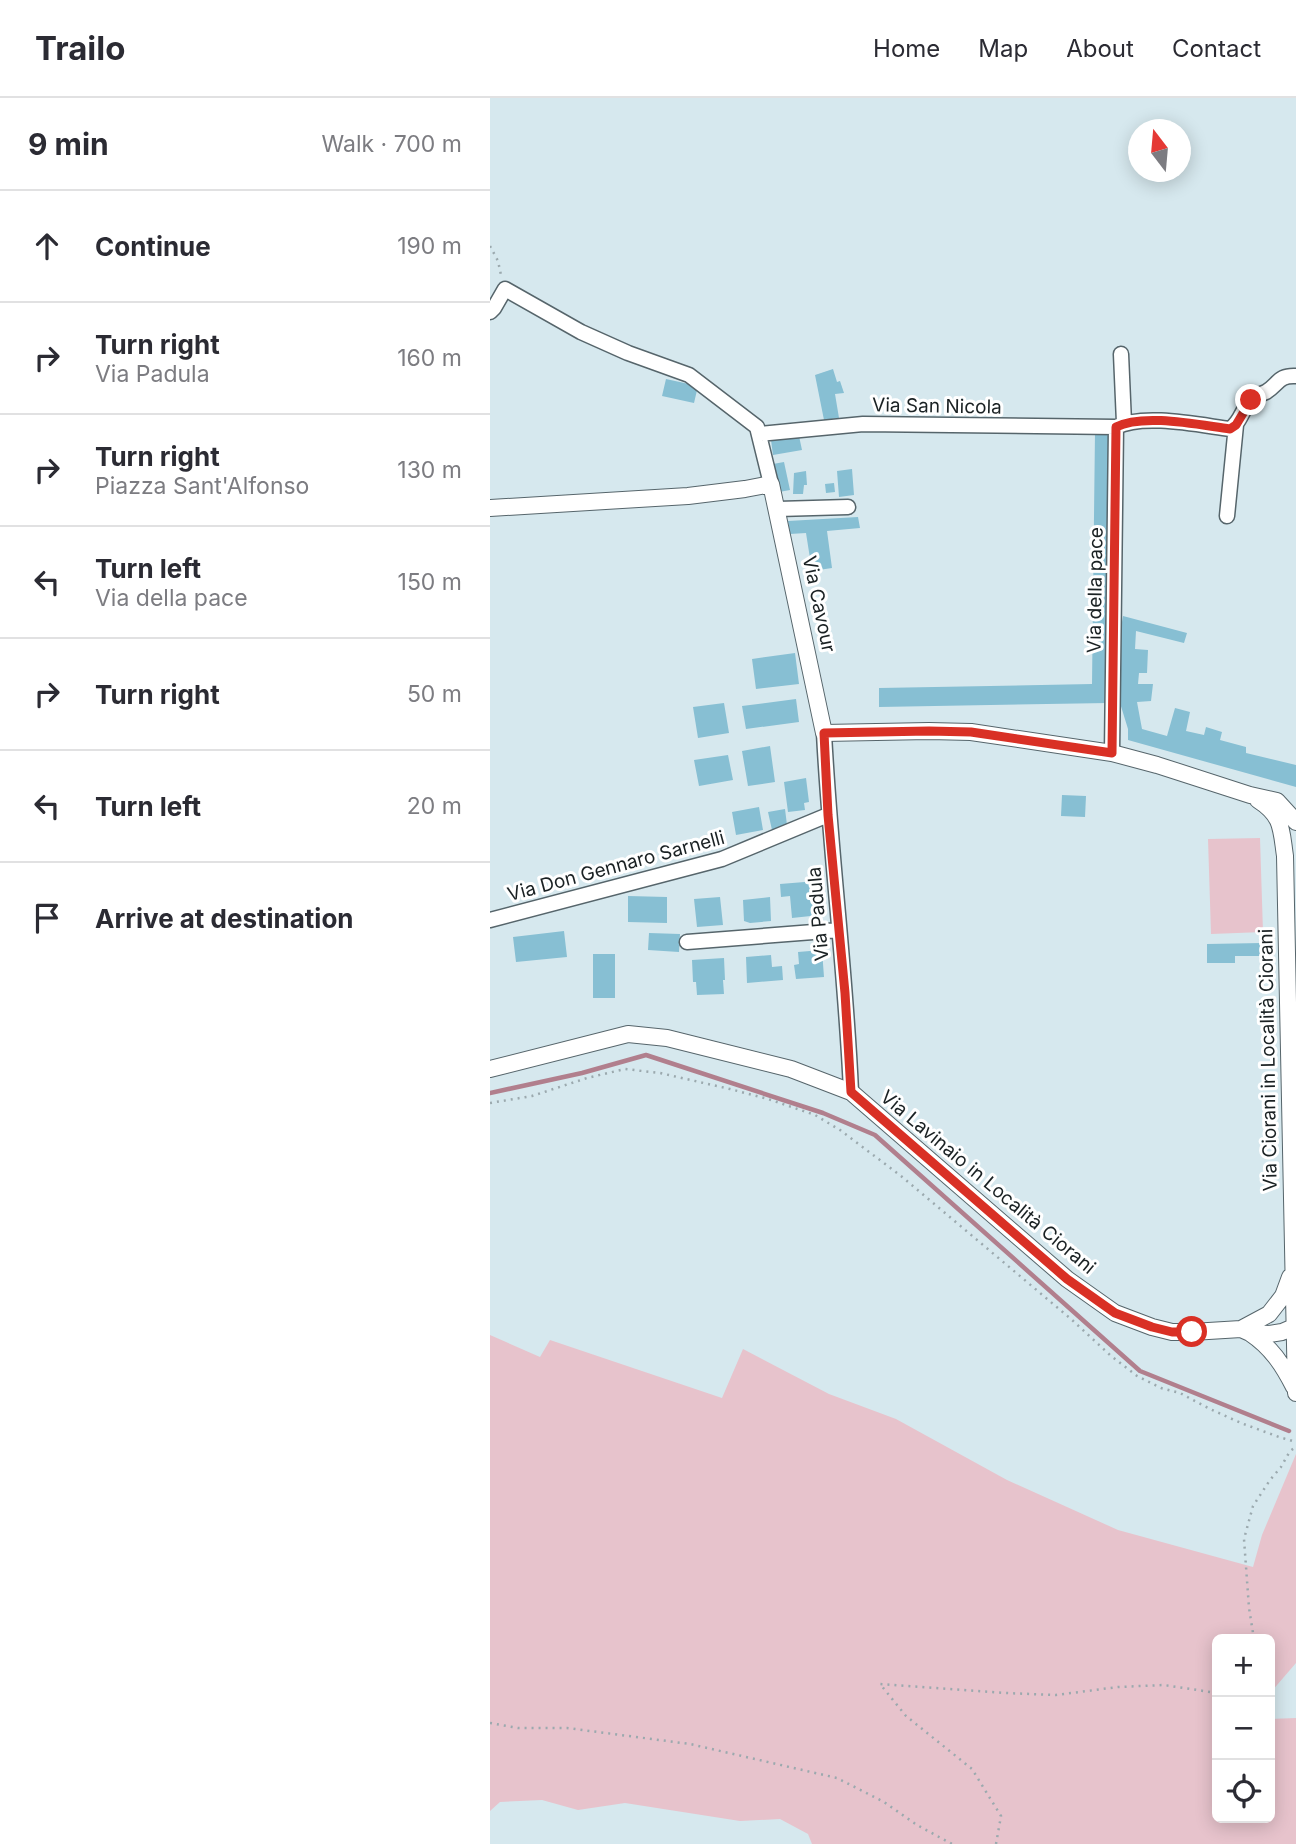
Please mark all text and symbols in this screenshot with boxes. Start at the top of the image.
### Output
text: Trailo [35,28,125,68]
text: Home [873,34,940,63]
text: Map [978,34,1028,63]
text: About [1066,34,1134,63]
text: Contact [1172,34,1261,63]
north arrow [1128,119,1191,182]
text: 9 min [28,126,109,162]
text: Walk · 700 m [322,130,462,158]
icon: ahead [28,227,66,265]
text: Continue [95,231,211,262]
text: 190 m [397,232,462,260]
text: Turn right [95,329,220,360]
icon: right [28,339,66,377]
text: 160 m [397,344,462,372]
text: Via Padula [95,360,210,388]
route end [1235,384,1266,415]
street label: Via San Nicola [872,393,1002,419]
text: Turn right [95,441,220,472]
icon: right [28,451,66,489]
text: 130 m [397,456,462,484]
text: Piazza Sant'Alfonso [95,472,309,500]
street label: Via della pace [1082,527,1108,653]
text: Turn left [95,553,201,584]
street label: Via Cavour [798,554,840,654]
icon: left [28,563,66,601]
text: 150 m [398,568,462,596]
text: Via della pace [95,584,248,612]
icon: right [28,675,66,713]
text: Turn right [95,679,220,710]
text: 50 m [407,680,462,708]
icon: left [28,787,66,825]
text: Turn left [95,791,201,822]
text: 20 m [407,792,462,820]
street label: Via Don Gennaro Sarnelli [505,826,727,906]
street label: Via Padula [802,866,834,962]
icon: arrive [28,899,66,937]
text: Arrive at destination [95,903,354,934]
street label: Via Ciorani in Località Ciorani [1254,928,1282,1192]
street label: Via Lavinaio in Località Ciorani [876,1085,1100,1279]
route start [1176,1316,1207,1347]
map controls [1212,1634,1275,1823]
button: + [1212,1634,1275,1697]
button: − [1212,1697,1275,1760]
button: locate [1212,1760,1275,1823]

